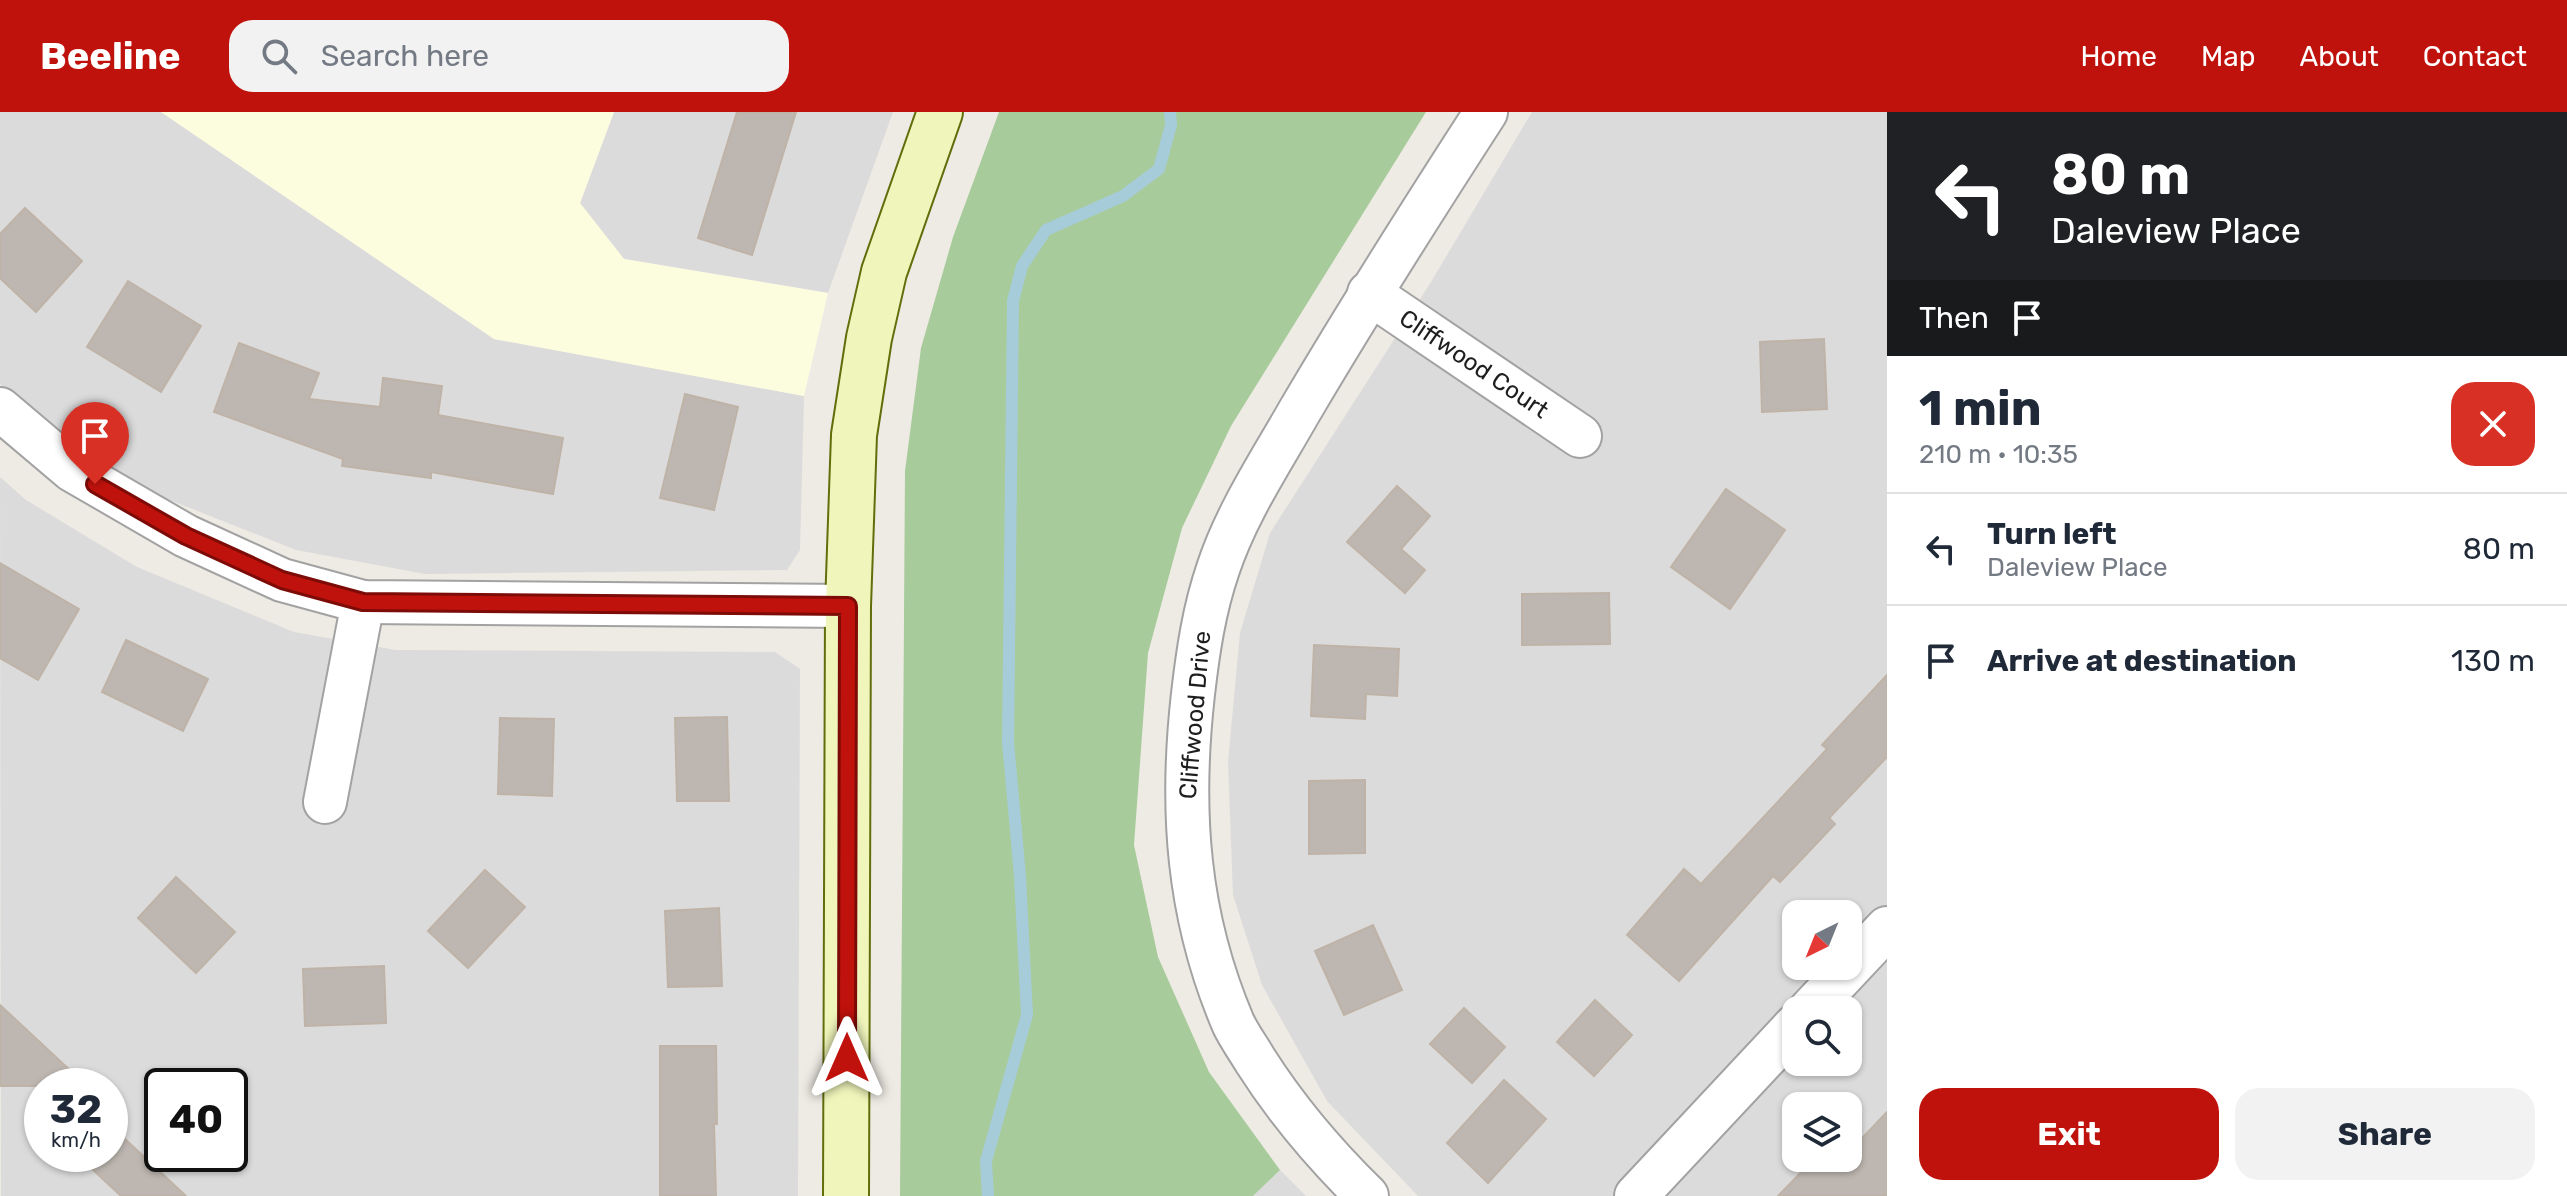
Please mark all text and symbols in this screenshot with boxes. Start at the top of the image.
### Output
search box [229,20,789,92]
text: Beeline [40,33,181,79]
icon: search [257,34,301,78]
text: Search here [321,38,489,74]
text: Home [2080,40,2157,73]
text: Map [2201,40,2255,73]
text: About [2299,40,2379,73]
text: Contact [2423,40,2527,73]
text: 80 m [2051,142,2190,208]
icon: left [1919,144,2023,248]
text: Daleview Place [2051,209,2301,252]
icon: arrive [2005,296,2049,340]
text: Then [1919,300,1989,336]
street label: Cliffwood Court [1394,304,1554,424]
text: 1 min [1919,380,2042,437]
button: close [2451,382,2535,466]
pin [61,402,129,484]
icon: arrive [73,414,117,458]
text: 210 m · 10:35 [1919,439,2078,470]
text: Turn left [1987,516,2117,552]
icon: left [1919,527,1963,571]
text: 80 m [2463,531,2535,567]
text: Daleview Place [1987,552,2167,583]
street label: Cliffwood Drive [1174,630,1216,800]
icon: arrive [1919,639,1963,683]
text: Arrive at destination [1987,643,2297,679]
text: 130 m [2451,643,2535,679]
north arrow [1782,900,1862,980]
map controls [1782,900,1862,1172]
button: search [1782,996,1862,1076]
position arrow [805,1016,889,1100]
speed limit sign: 40 [144,1068,248,1172]
text: 32 [50,1086,102,1133]
button: Exit [1919,1088,2219,1180]
button: Share [2235,1088,2535,1180]
button: layers [1782,1092,1862,1172]
text: km/h [51,1128,101,1152]

